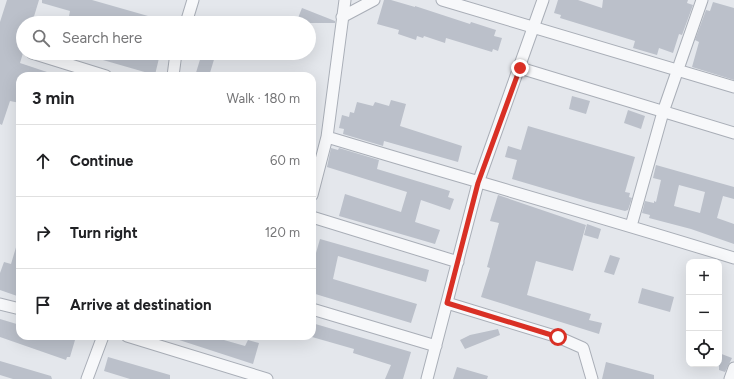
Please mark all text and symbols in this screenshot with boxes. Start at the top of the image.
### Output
search box [16,16,316,60]
icon: search [30,27,52,49]
text: Search here [62,29,142,47]
route end [511,59,529,77]
text: 3 min [32,88,74,108]
text: Walk · 180 m [227,91,300,106]
icon: ahead [32,150,54,172]
text: Continue [70,152,133,170]
text: 60 m [270,153,300,168]
icon: right [32,222,54,244]
text: Turn right [70,224,138,242]
text: 120 m [265,225,300,240]
map controls [686,259,722,367]
button: + [686,259,722,295]
icon: arrive [32,294,54,316]
button: − [686,295,722,331]
text: Arrive at destination [70,296,211,314]
route start [549,328,567,346]
button: locate [686,331,722,367]

